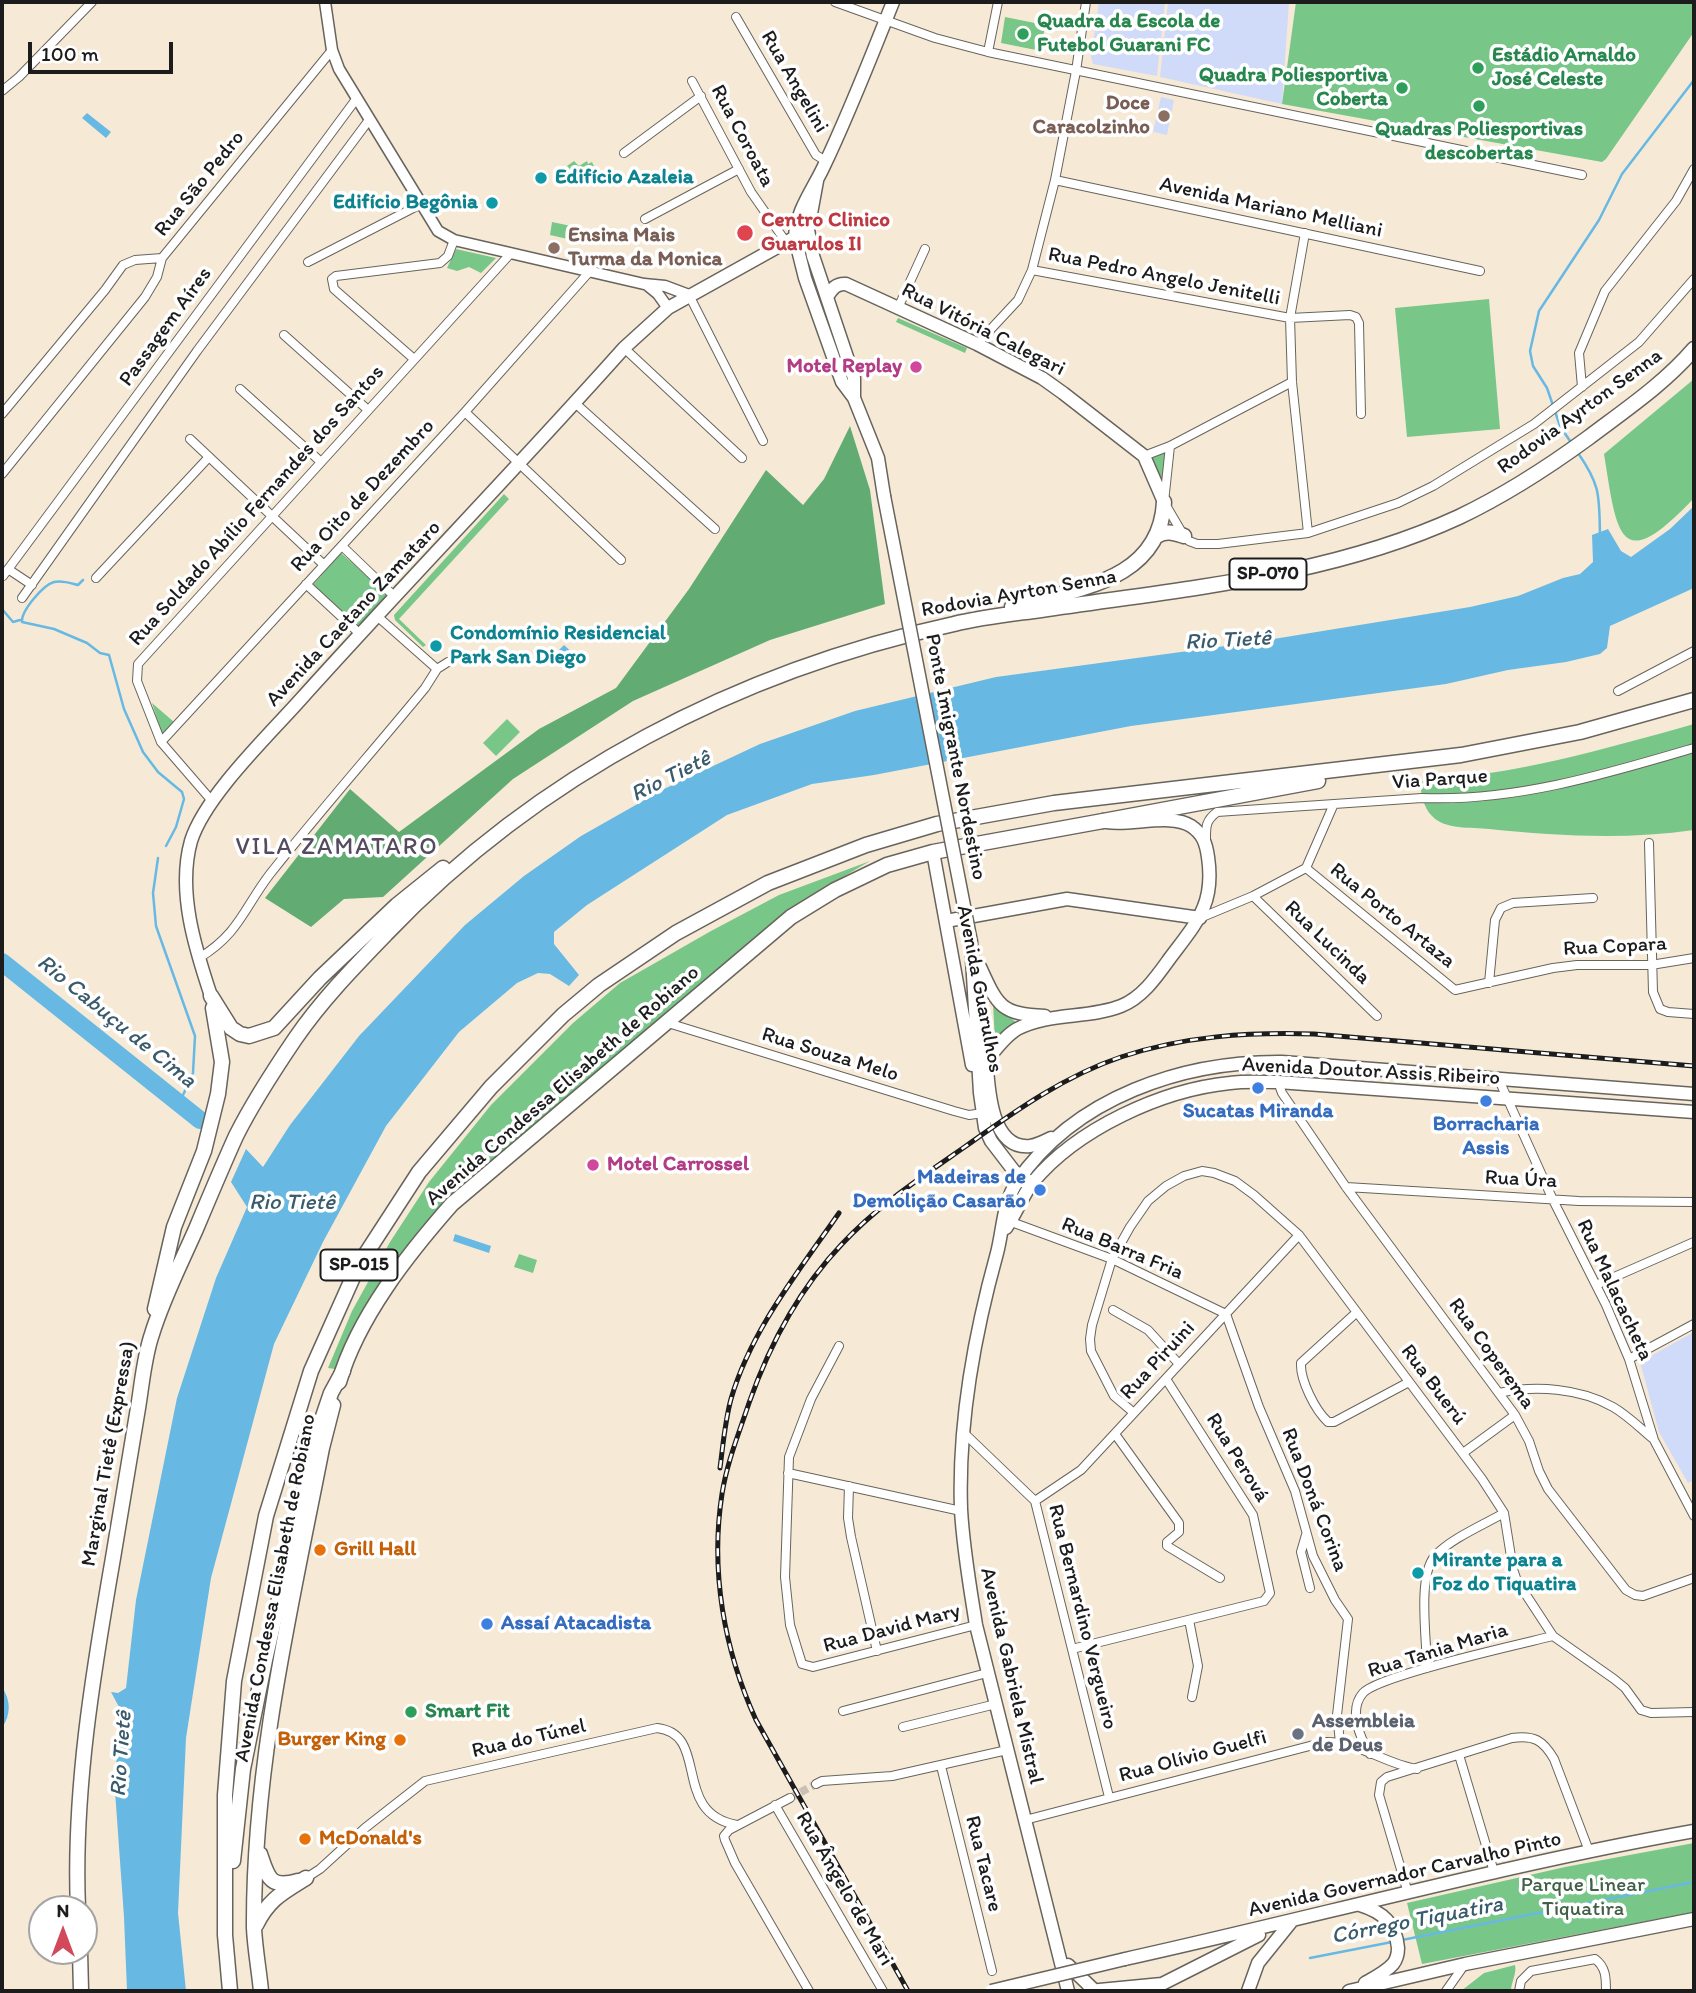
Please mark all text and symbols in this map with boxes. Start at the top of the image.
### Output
place label: Quadra da Escola de Futebol Guarani FC [1037,9,1220,59]
street label: Rua Angelini [755,26,833,138]
marker: Quadra da Escola de Futebol Guarani FC [1015,26,1031,42]
scale bar [32,28,177,72]
text: 100 m [41,41,99,66]
place label: Estádio Arnaldo José Celeste [1492,43,1636,93]
marker: Estádio Arnaldo José Celeste [1470,60,1486,76]
place label: Quadra Poliesportiva Coberta [1199,63,1388,113]
marker: Quadra Poliesportiva Coberta [1394,80,1410,96]
street label: Rua Coroata [705,81,779,191]
place label: Doce Caracolzinho [1033,91,1150,141]
marker: Quadras Poliesportivas descobertas [1471,98,1487,114]
marker: Doce Caracolzinho [1156,108,1172,124]
place label: Quadras Poliesportivas descobertas [1375,117,1583,167]
street label: Rua São Pedro [150,126,250,242]
place label: Edifício Azaleia [555,165,694,191]
marker: Edifício Azaleia [533,170,549,186]
street label: Avenida Mariano Melliani [1157,172,1385,244]
place label: Edifício Begônia [333,190,478,216]
marker: Edifício Begônia [484,195,500,211]
place label: Centro Clinico Guarulos II [761,208,890,258]
place label: Ensina Mais Turma da Monica [568,223,722,273]
marker: Centro Clinico Guarulos II [735,223,755,243]
marker: Ensina Mais Turma da Monica [546,240,562,256]
street label: Rua Pedro Angelo Jenitelli [1046,242,1282,312]
street label: Passagem Aíres [114,263,218,391]
street label: Rua Vitória Calegari [897,278,1069,382]
street label: Rodovia Ayrton Senna [1493,344,1667,480]
place label: Motel Replay [786,354,902,380]
marker: Motel Replay [908,359,924,375]
street label: Rua Soldado Abílio Fernandes dos Santos [124,360,390,652]
street label: Rua Oito de Dezembro [286,414,440,578]
street label: Avenida Caetano Zamataro [261,516,447,712]
road number: SP-070 [1230,558,1306,590]
street label: Rodovia Ayrton Senna [919,564,1119,624]
place label: Condomínio Residencial Park San Diego [450,621,666,671]
water label: Rio Tietê [1184,625,1272,657]
street label: Ponte Imigrante Nordestino [919,632,991,882]
marker: Condomínio Residencial Park San Diego [428,638,444,654]
water label: Rio Tietê [626,745,716,809]
street label: Via Parque [1391,764,1489,796]
district label: VILA ZAMATARO [235,834,439,862]
street label: Rua Porto Artaza [1324,858,1460,974]
street label: Rua Lucinda [1279,896,1375,990]
street label: Avenida Guarulhos [950,903,1008,1075]
street label: Rua Copara [1562,932,1668,962]
water label: Rio Cabuçu de Cima [31,949,201,1095]
street label: Avenida Condessa Elisabeth de Robiano [421,960,705,1212]
street label: Rua Souza Melo [758,1022,902,1088]
street label: Avenida Doutor Assis Ribeiro [1241,1053,1501,1091]
marker: Sucatas Miranda [1250,1080,1266,1096]
marker: Borracharia Assis [1478,1093,1494,1109]
place label: Sucatas Miranda [1183,1099,1333,1125]
place label: Borracharia Assis [1433,1112,1539,1162]
place label: Motel Carrossel [607,1152,749,1178]
marker: Motel Carrossel [585,1157,601,1173]
place label: Madeiras de Demolição Casarão [853,1165,1026,1215]
street label: Rua Úra [1484,1166,1558,1194]
marker: Madeiras de Demolição Casarão [1032,1182,1048,1198]
water label: Rio Tietê [249,1189,335,1217]
street label: Rua Barra Fria [1057,1212,1187,1286]
street label: Rua Malacacheta [1570,1215,1658,1365]
road number: SP-015 [320,1250,398,1280]
street label: Rua Coperema [1442,1293,1540,1415]
street label: Rua Piruini [1115,1316,1201,1406]
street label: Marginal Tietê (Expressa) [77,1339,141,1569]
street label: Rua Buerú [1395,1340,1471,1430]
street label: Rua Perová [1200,1409,1274,1507]
street label: Avenida Condessa Elisabeth de Robiano [230,1412,322,1764]
street label: Rua Doná Corina [1275,1425,1353,1575]
street label: Rua Bernardino Vergueiro [1042,1502,1122,1732]
place label: Grill Hall [334,1537,416,1563]
marker: Grill Hall [312,1542,328,1558]
place label: Mirante para a Foz do Tiquatira [1432,1548,1576,1598]
street label: Avenida Gabriela Mistral [974,1565,1048,1787]
marker: Mirante para a Foz do Tiquatira [1410,1565,1426,1581]
street label: Rua David Mary [821,1599,963,1659]
place label: Assaí Atacadista [501,1611,651,1637]
marker: Assaí Atacadista [479,1616,495,1632]
street label: Rua Tania Maria [1365,1618,1511,1684]
place label: Smart Fit [425,1699,510,1725]
marker: Smart Fit [403,1704,419,1720]
place label: Assembleia de Deus [1312,1709,1415,1759]
water label: Rio Tietê [105,1710,139,1798]
street label: Rua do Túnel [470,1714,588,1764]
street label: Rua Olívio Guelfi [1116,1725,1270,1789]
marker: Assembleia de Deus [1290,1726,1306,1742]
place label: Burger King [277,1727,386,1753]
marker: Burger King [392,1732,408,1748]
street label: Rua Ângelo de Mari [790,1807,898,1971]
street label: Rua Tacare [959,1813,1007,1915]
place label: McDonald's [319,1826,422,1852]
street label: Avenida Governador Carvalho Pinto [1246,1827,1564,1923]
marker: McDonald's [297,1831,313,1847]
park label: Parque Linear Tiquatira [1521,1873,1645,1923]
water label: Córrego Tiquatira [1329,1891,1505,1951]
north arrow [28,1895,98,1965]
text: N [57,1899,69,1922]

